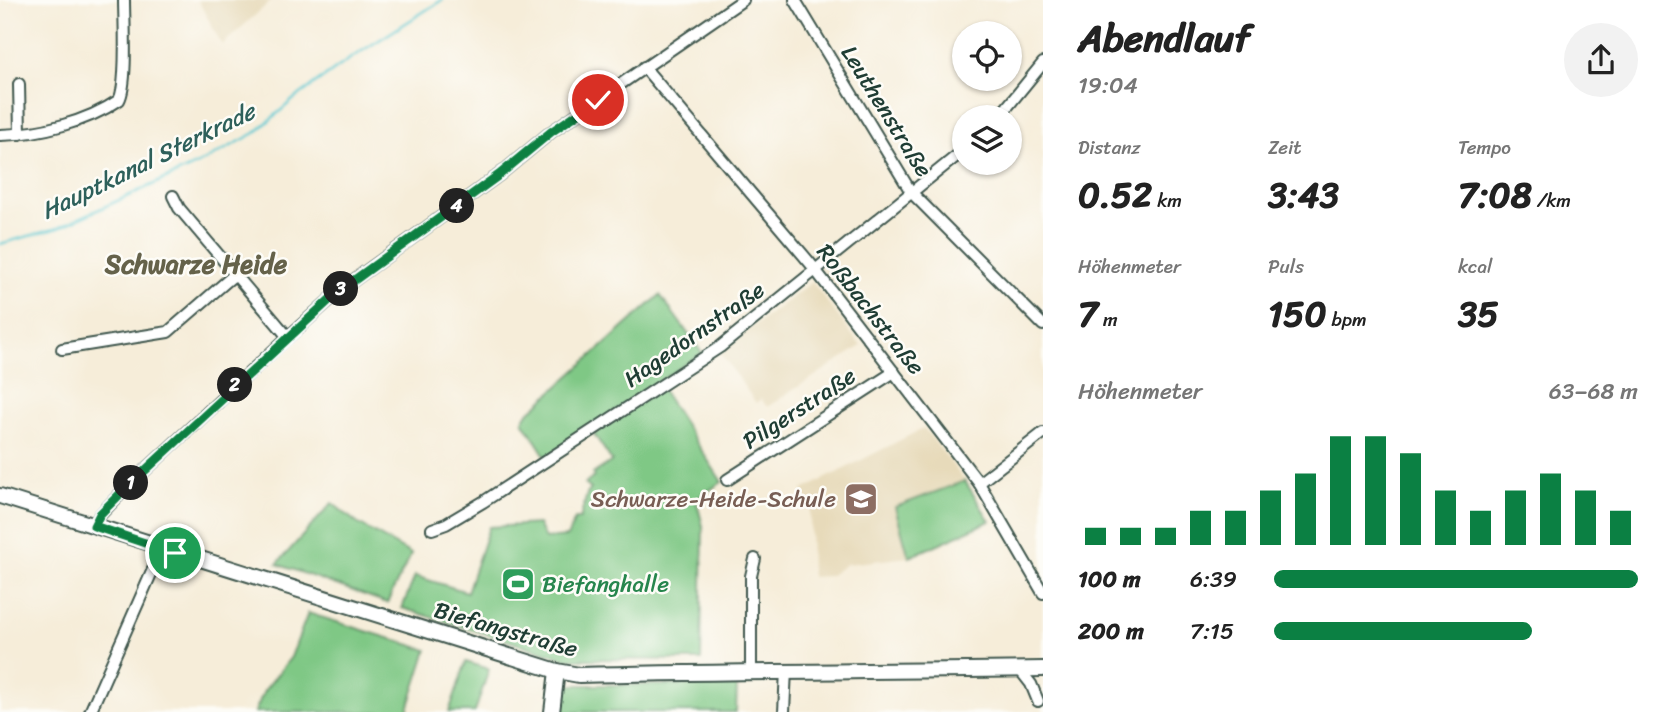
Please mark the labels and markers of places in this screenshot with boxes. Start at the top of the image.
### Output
pin [568,70,628,130]
pin: 4 [440,188,475,224]
pin: 3 [324,272,358,306]
pin: 2 [218,368,252,402]
pin: 1 [114,466,148,500]
place label: Schwarze-Heide-Schule [591,479,836,520]
school or university icon: Schwarze-Heide-Schule [842,480,880,518]
pin [145,523,205,583]
place label: Biefanghalle [542,564,669,605]
sports icon: Biefanghalle [499,565,537,603]

